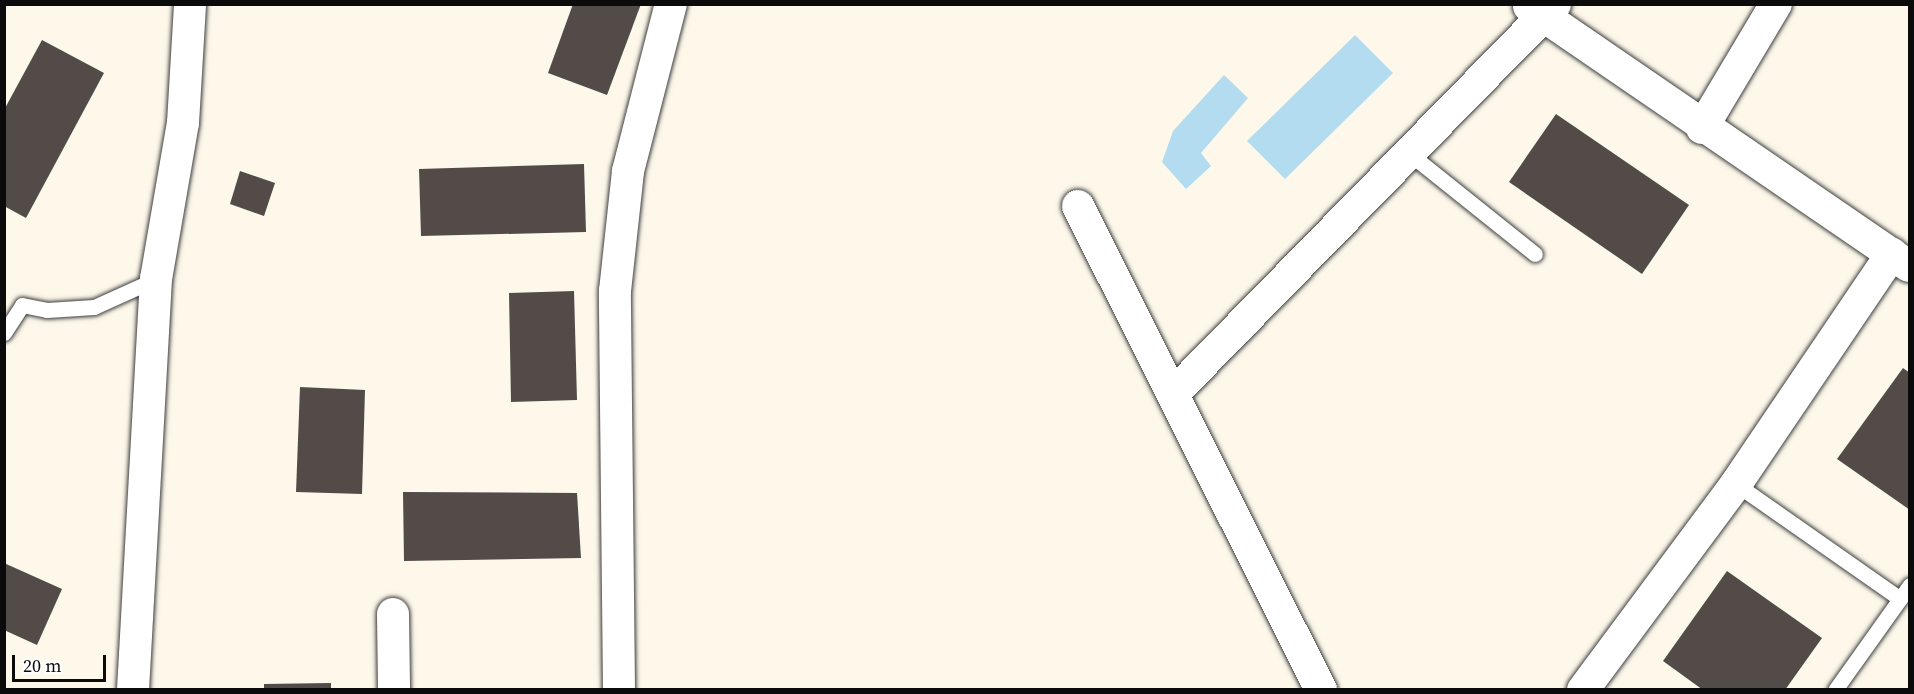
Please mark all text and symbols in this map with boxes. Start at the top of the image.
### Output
scale bar [15,643,110,681]
text: 20 m [23,653,61,678]

